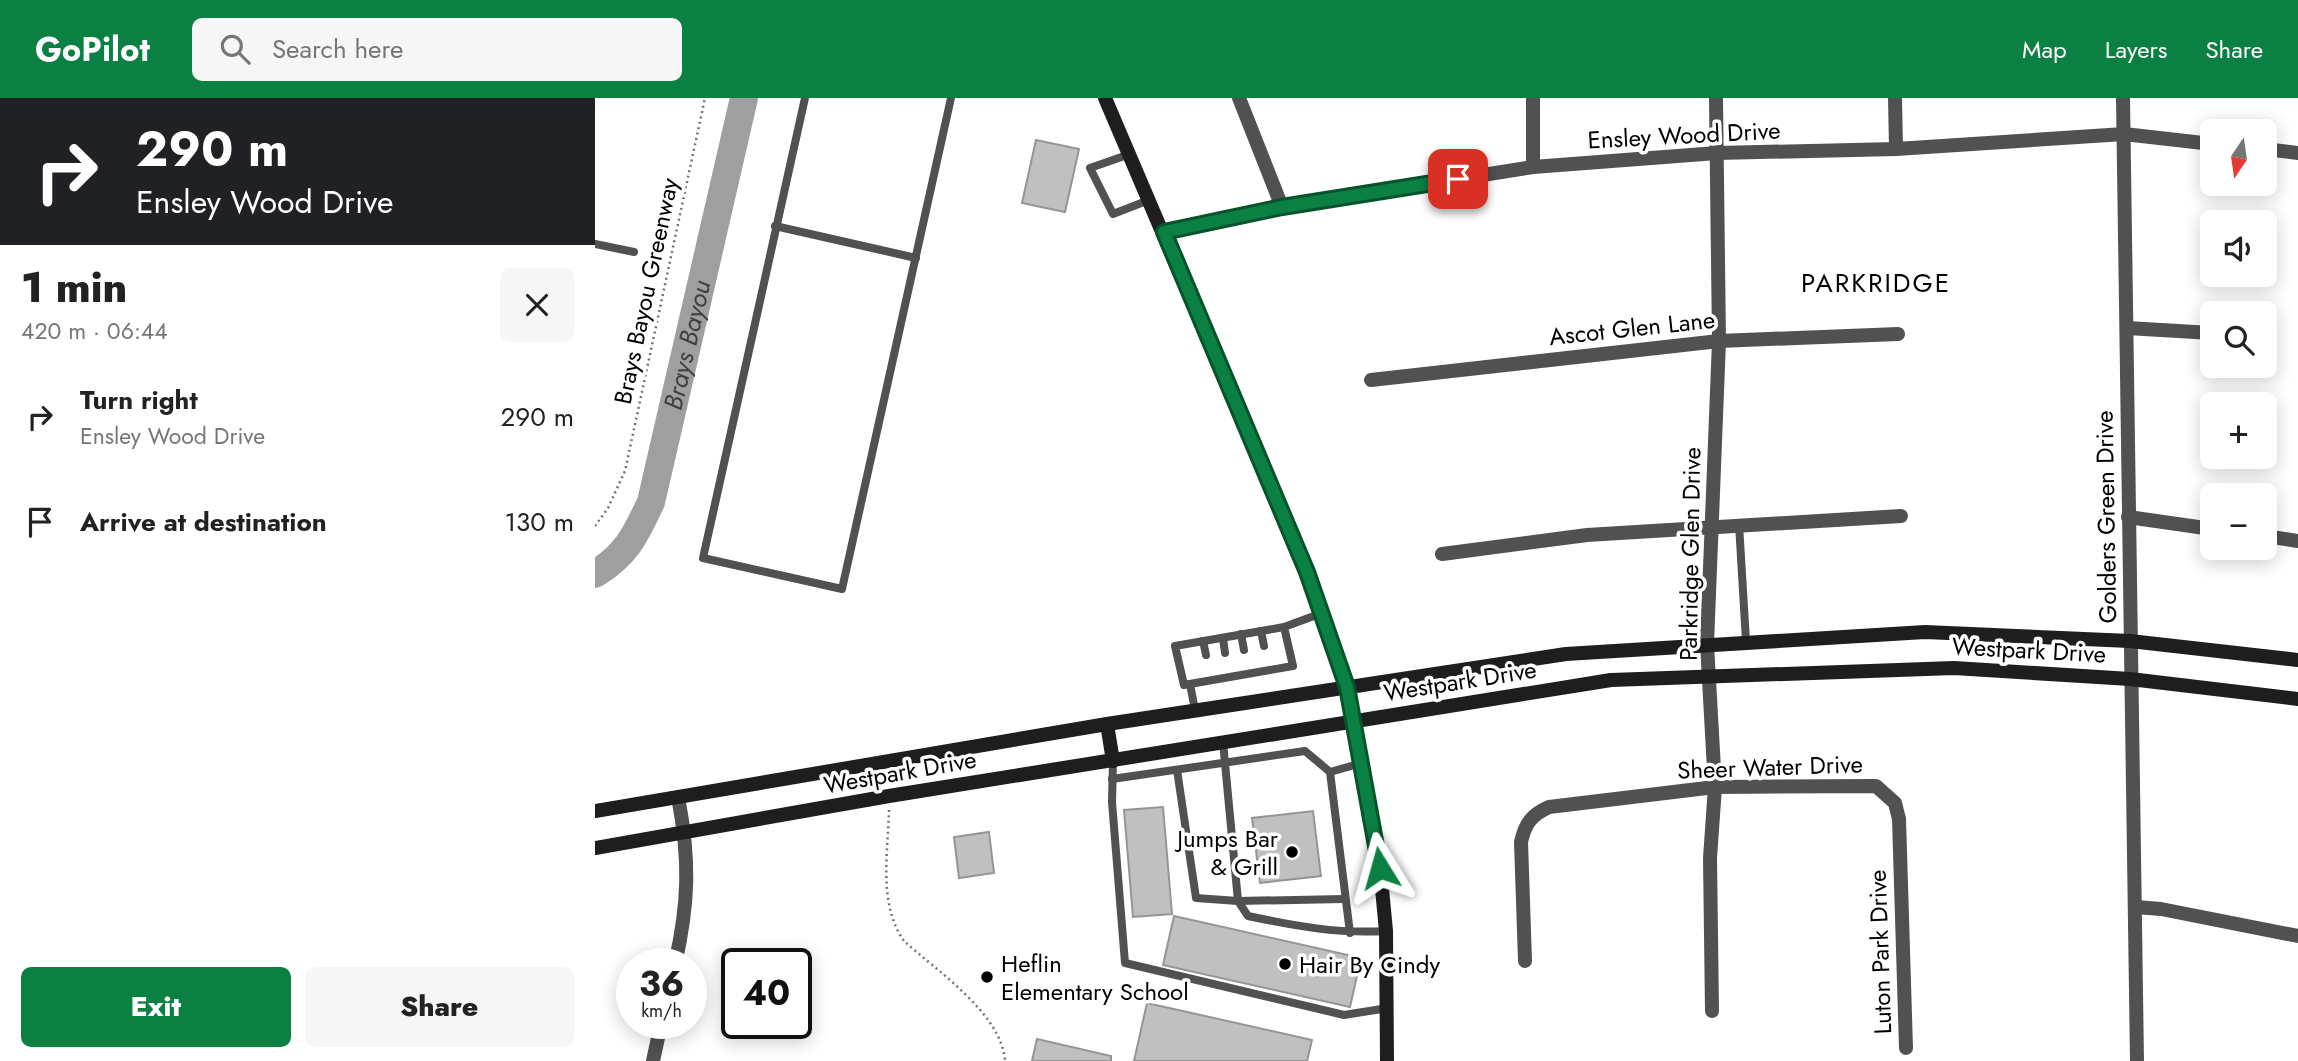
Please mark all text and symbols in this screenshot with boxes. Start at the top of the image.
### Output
search box [192,18,682,81]
text: GoPilot [35,26,150,73]
icon: search [216,30,254,68]
text: Search here [272,30,403,68]
text: Map [2022,32,2067,67]
text: Layers [2105,32,2167,67]
text: Share [2205,32,2263,67]
street label: Ensley Wood Drive [1587,112,1781,158]
text: 290 m [136,114,288,184]
north arrow [2200,119,2277,196]
map controls [2200,119,2277,560]
icon: right [21,126,112,217]
pin [1428,149,1488,209]
icon: arrive [1439,160,1477,198]
street label: Brays Bayou Greenway [605,174,687,407]
text: Ensley Wood Drive [136,179,393,225]
button: sound [2200,210,2277,287]
text: 1 min [21,257,127,318]
district label: PARKRIDGE [1801,264,1951,302]
button: close [500,268,574,342]
water label: Brays Bayou [654,276,720,414]
button: search [2200,301,2277,378]
street label: Ascot Glen Lane [1547,302,1717,354]
text: 420 m · 06:44 [21,314,168,348]
text: Turn right [80,381,198,419]
button: + [2200,392,2277,469]
icon: right [21,398,59,436]
text: 290 m [501,398,574,436]
street label: Golders Green Drive [2087,410,2125,624]
text: Ensley Wood Drive [80,419,265,453]
street label: Parkridge Glen Drive [1671,447,1709,661]
button: − [2200,483,2277,560]
icon: arrive [21,503,59,541]
text: Arrive at destination [80,503,327,541]
text: 130 m [504,503,574,541]
street label: Westpark Drive [1951,628,2107,672]
street label: Westpark Drive [1381,652,1539,710]
street label: Westpark Drive [821,741,979,803]
street label: Sheer Water Drive [1677,746,1863,788]
place label: Jumps Bar & Grill [1174,821,1279,884]
position arrow [1343,831,1417,905]
marker: Jumps Bar & Grill [1284,844,1300,860]
street label: Luton Park Drive [1860,869,1900,1035]
place label: Heflin Elementary School [1001,946,1189,1009]
place label: Hair By Cindy [1299,947,1440,982]
speed limit sign: 40 [721,948,812,1039]
marker: Hair By Cindy [1277,956,1293,972]
text: 36 [639,959,684,1009]
button: Exit [21,967,291,1047]
button: Share [305,967,574,1047]
marker: Heflin Elementary School [979,969,995,985]
text: km/h [641,998,682,1024]

